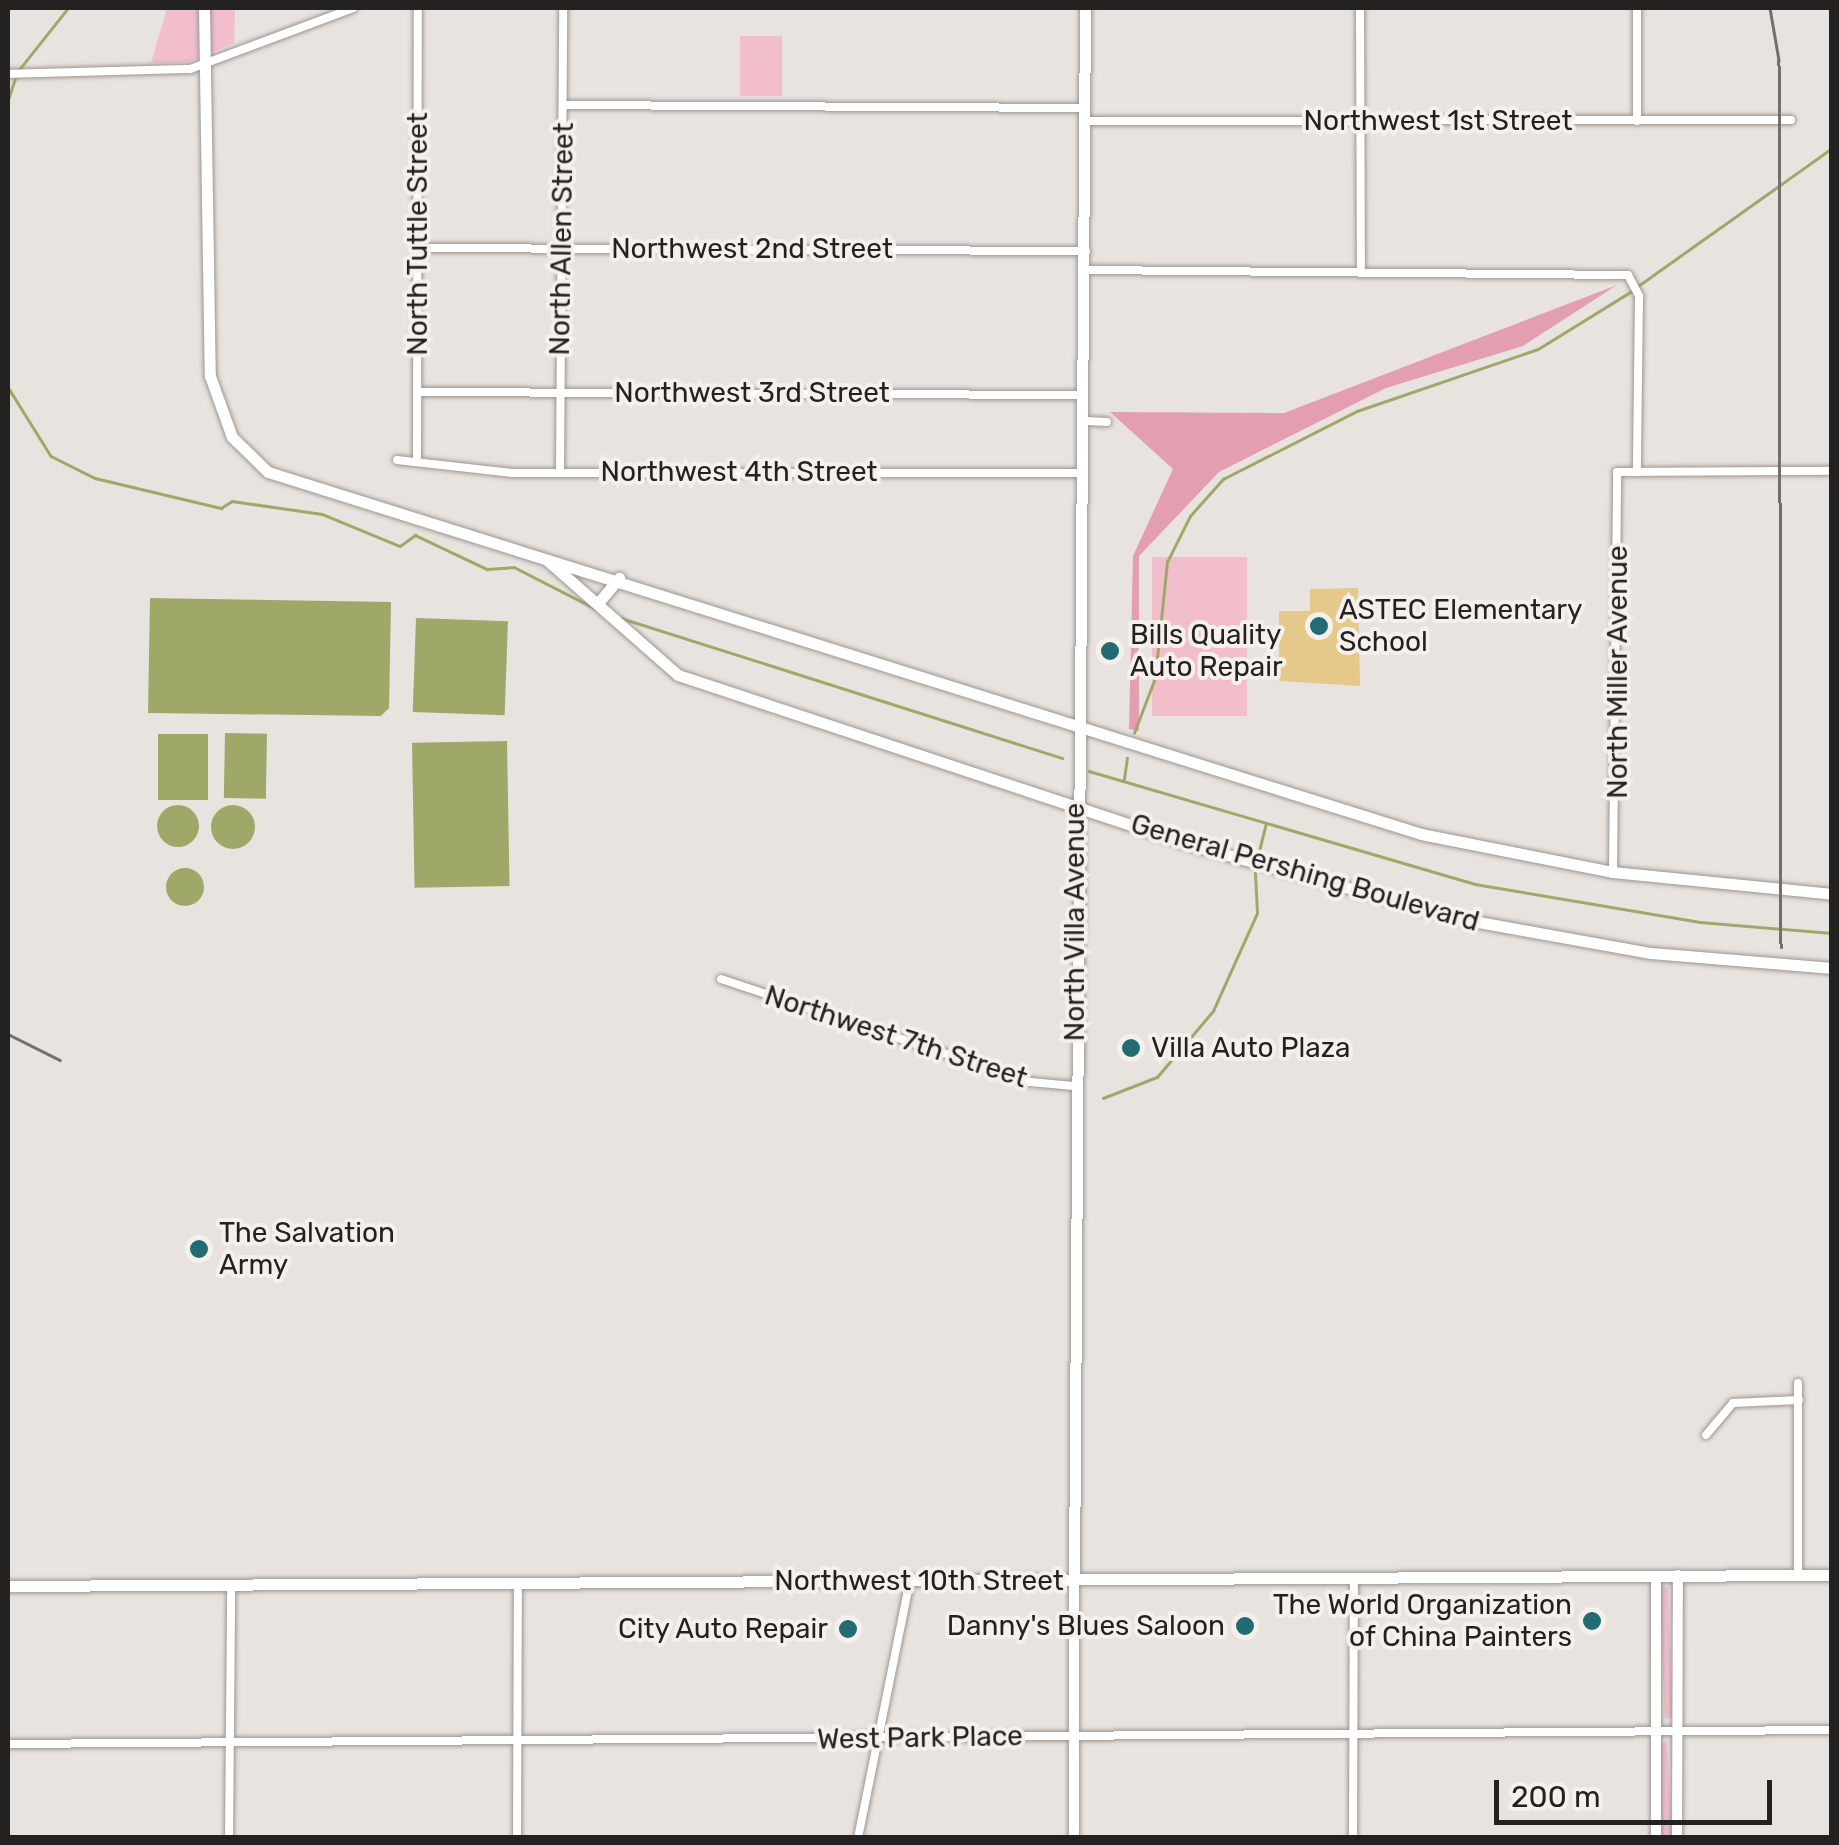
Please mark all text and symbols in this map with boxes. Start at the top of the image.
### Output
street label: Northwest 1st Street [1304,104,1572,138]
street label: North Tuttle Street [401,112,435,356]
street label: North Allen Street [543,122,581,356]
street label: Northwest 2nd Street [611,232,893,266]
street label: Northwest 3rd Street [614,376,890,410]
street label: Northwest 4th Street [601,455,877,489]
street label: North Miller Avenue [1601,545,1635,799]
place label: ASTEC Elementary School [1339,593,1582,659]
marker: ASTEC Elementary School [1308,615,1330,637]
place label: Bills Quality Auto Repair [1130,618,1283,684]
marker: Bills Quality Auto Repair [1099,640,1121,662]
street label: North Villa Avenue [1058,802,1092,1042]
street label: General Pershing Boulevard [1127,807,1483,939]
street label: Northwest 7th Street [761,979,1031,1095]
place label: Villa Auto Plaza [1151,1031,1351,1065]
marker: Villa Auto Plaza [1120,1037,1142,1059]
place label: The Salvation Army [219,1216,395,1282]
marker: The Salvation Army [188,1238,210,1260]
street label: Northwest 10th Street [774,1564,1064,1598]
place label: The World Organization of China Painters [1272,1588,1572,1654]
place label: Danny's Blues Saloon [947,1609,1225,1643]
marker: The World Organization of China Painters [1581,1610,1603,1632]
place label: City Auto Repair [617,1612,828,1646]
marker: Danny's Blues Saloon [1234,1615,1256,1637]
marker: City Auto Repair [837,1618,859,1640]
street label: West Park Place [817,1719,1023,1757]
scale bar [1499,1760,1776,1822]
text: 200 m [1511,1779,1601,1815]

